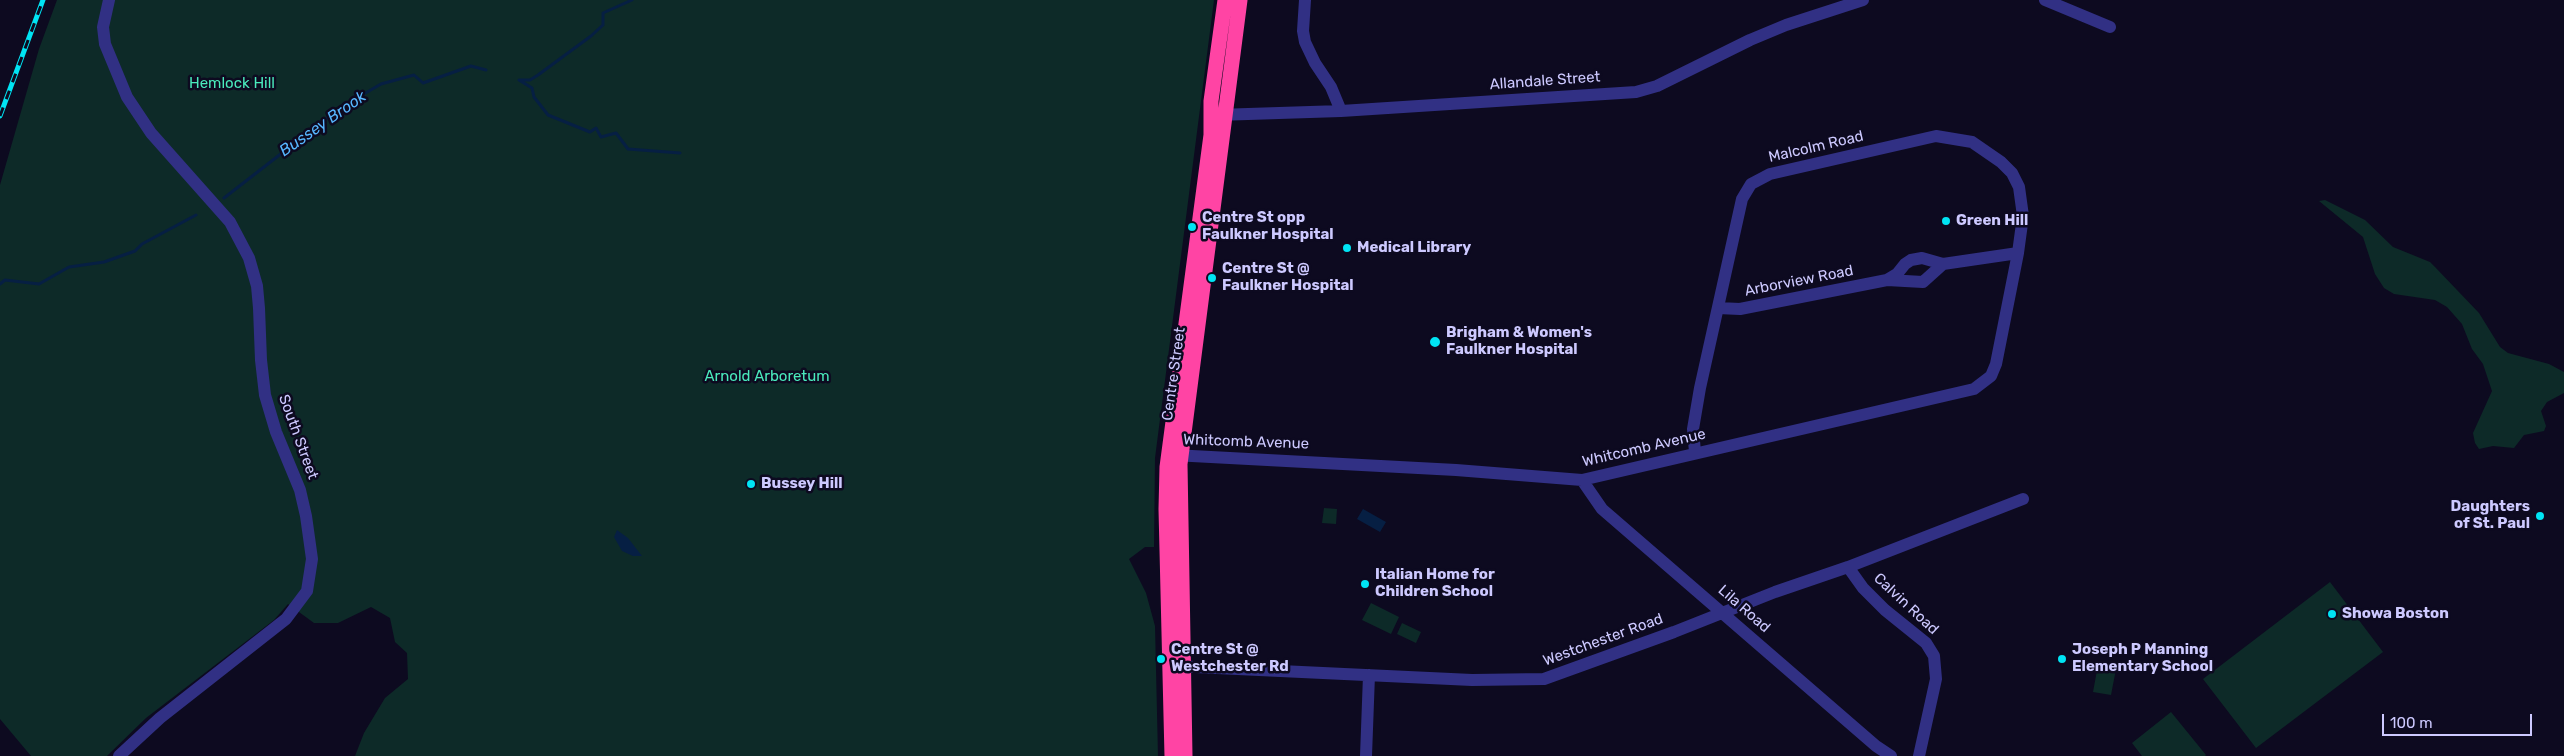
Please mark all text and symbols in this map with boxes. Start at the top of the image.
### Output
street label: Allandale Street [1489,68,1601,94]
park label: Hemlock Hill [189,75,275,93]
water label: Bussey Brook [276,87,370,161]
street label: Malcolm Road [1767,127,1865,167]
place label: Centre St opp Faulkner Hospital [1202,209,1334,244]
place label: Green Hill [1956,212,2028,230]
marker: Green Hill [1940,215,1952,227]
marker: Centre St opp Faulkner Hospital [1186,221,1198,233]
place label: Medical Library [1357,239,1471,257]
marker: Medical Library [1341,242,1353,254]
place label: Centre St @ Faulkner Hospital [1222,260,1354,295]
street label: Arborview Road [1743,262,1855,300]
marker: Centre St @ Faulkner Hospital [1206,272,1218,284]
place label: Brigham & Women's Faulkner Hospital [1446,324,1592,359]
street label: Centre Street [1159,326,1189,422]
marker: Brigham & Women's Faulkner Hospital [1428,335,1442,349]
park label: Arnold Arboretum [704,368,830,386]
street label: South Street [274,392,322,482]
street label: Whitcomb Avenue [1581,425,1707,471]
street label: Whitcomb Avenue [1183,431,1309,453]
place label: Bussey Hill [761,475,843,493]
marker: Bussey Hill [745,478,757,490]
place label: Daughters of St. Paul [2451,498,2530,533]
marker: Daughters of St. Paul [2534,510,2546,522]
place label: Italian Home for Children School [1375,566,1495,601]
street label: Calvin Road [1870,569,1942,639]
marker: Italian Home for Children School [1359,578,1371,590]
street label: Lila Road [1714,581,1774,637]
place label: Showa Boston [2342,605,2449,623]
marker: Showa Boston [2326,608,2338,620]
street label: Westchester Road [1541,610,1665,670]
place label: Centre St @ Westchester Rd [1171,641,1289,676]
place label: Joseph P Manning Elementary School [2072,641,2213,676]
marker: Centre St @ Westchester Rd [1155,653,1167,665]
marker: Joseph P Manning Elementary School [2056,653,2068,665]
scale bar [2384,704,2534,736]
text: 100 m [2390,714,2432,732]

